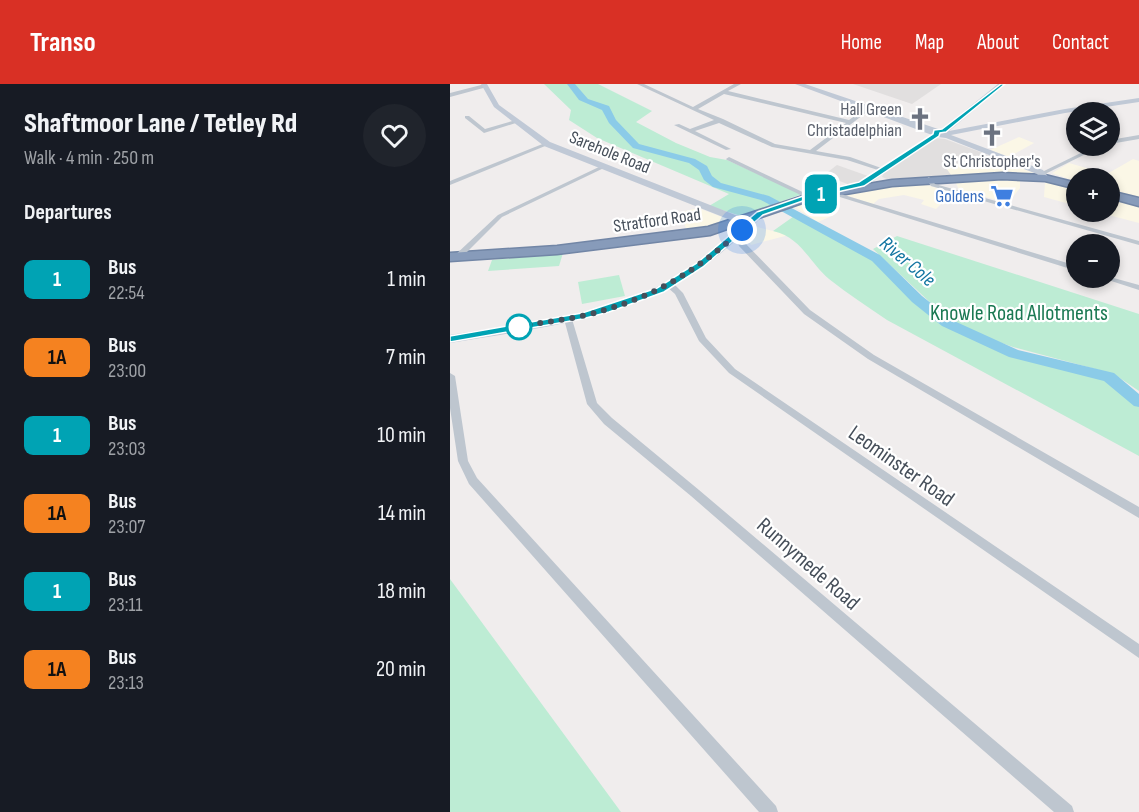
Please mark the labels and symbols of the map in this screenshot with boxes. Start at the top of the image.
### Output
place label: Hall Green Christadelphian [807,99,902,141]
church icon: Hall Green Christadelphian [907,106,933,132]
church icon: St Christopher's [979,122,1005,148]
street label: Sarehole Road [566,127,653,178]
place label: St Christopher's [943,151,1041,172]
line badge: 1 [802,174,841,214]
supermarket icon: Goldens [989,183,1015,209]
place label: Goldens [935,186,984,207]
street label: Stratford Road [612,204,702,237]
your location [727,215,757,245]
water label: River Cole [875,232,940,292]
park label: Knowle Road Allotments [930,300,1108,327]
unlabelled marker [506,314,532,340]
street label: Leominster Road [843,420,959,513]
street label: Runnymede Road [751,512,865,616]

